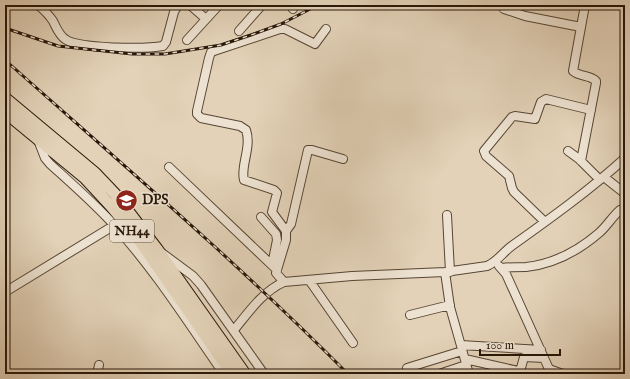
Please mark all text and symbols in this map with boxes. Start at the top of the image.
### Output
school or university icon: DPS [114,187,140,213]
place label: DPS [142,191,168,209]
road number: NH44 [110,220,154,242]
scale bar [480,331,560,357]
text: 100 m [486,338,514,353]

